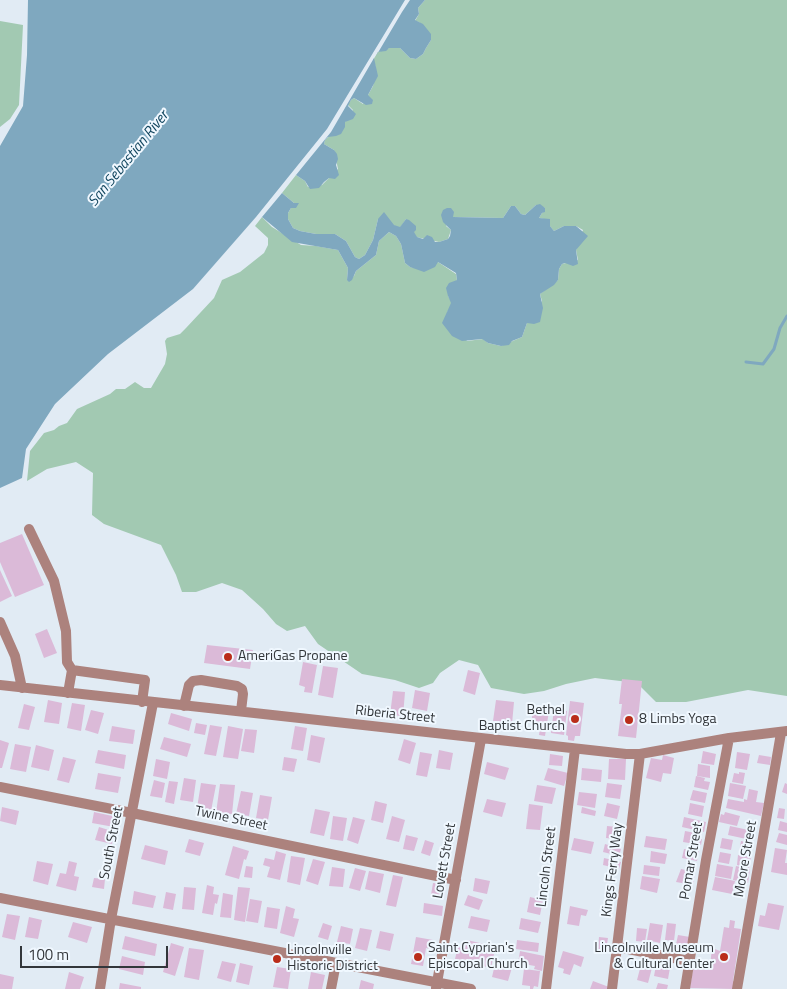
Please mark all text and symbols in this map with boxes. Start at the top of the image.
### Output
water label: San Sebastian River [85,108,173,210]
place label: AmeriGas Propane [238,649,348,665]
marker: AmeriGas Propane [222,651,234,663]
street label: Riberia Street [354,702,436,728]
place label: Bethel Baptist Church [479,703,565,736]
place label: 8 Limbs Yoga [639,712,717,728]
marker: Bethel Baptist Church [569,713,581,725]
marker: 8 Limbs Yoga [623,714,635,726]
street label: Twine Street [193,803,269,835]
street label: South Street [97,805,127,881]
street label: Moore Street [731,819,761,899]
street label: Pomar Street [677,821,707,901]
street label: Lovett Street [430,822,460,900]
street label: Kings Ferry Way [599,822,627,918]
street label: Lincoln Street [534,826,560,908]
scale bar [22,936,170,968]
place label: Saint Cyprian's Episcopal Church [428,941,528,974]
place label: Lincolnville Museum & Cultural Center [594,941,714,974]
text: 100 m [28,943,69,966]
place label: Lincolnville Historic District [287,943,378,976]
marker: Saint Cyprian's Episcopal Church [412,951,424,963]
marker: Lincolnville Museum & Cultural Center [718,951,730,963]
marker: Lincolnville Historic District [271,953,283,965]

